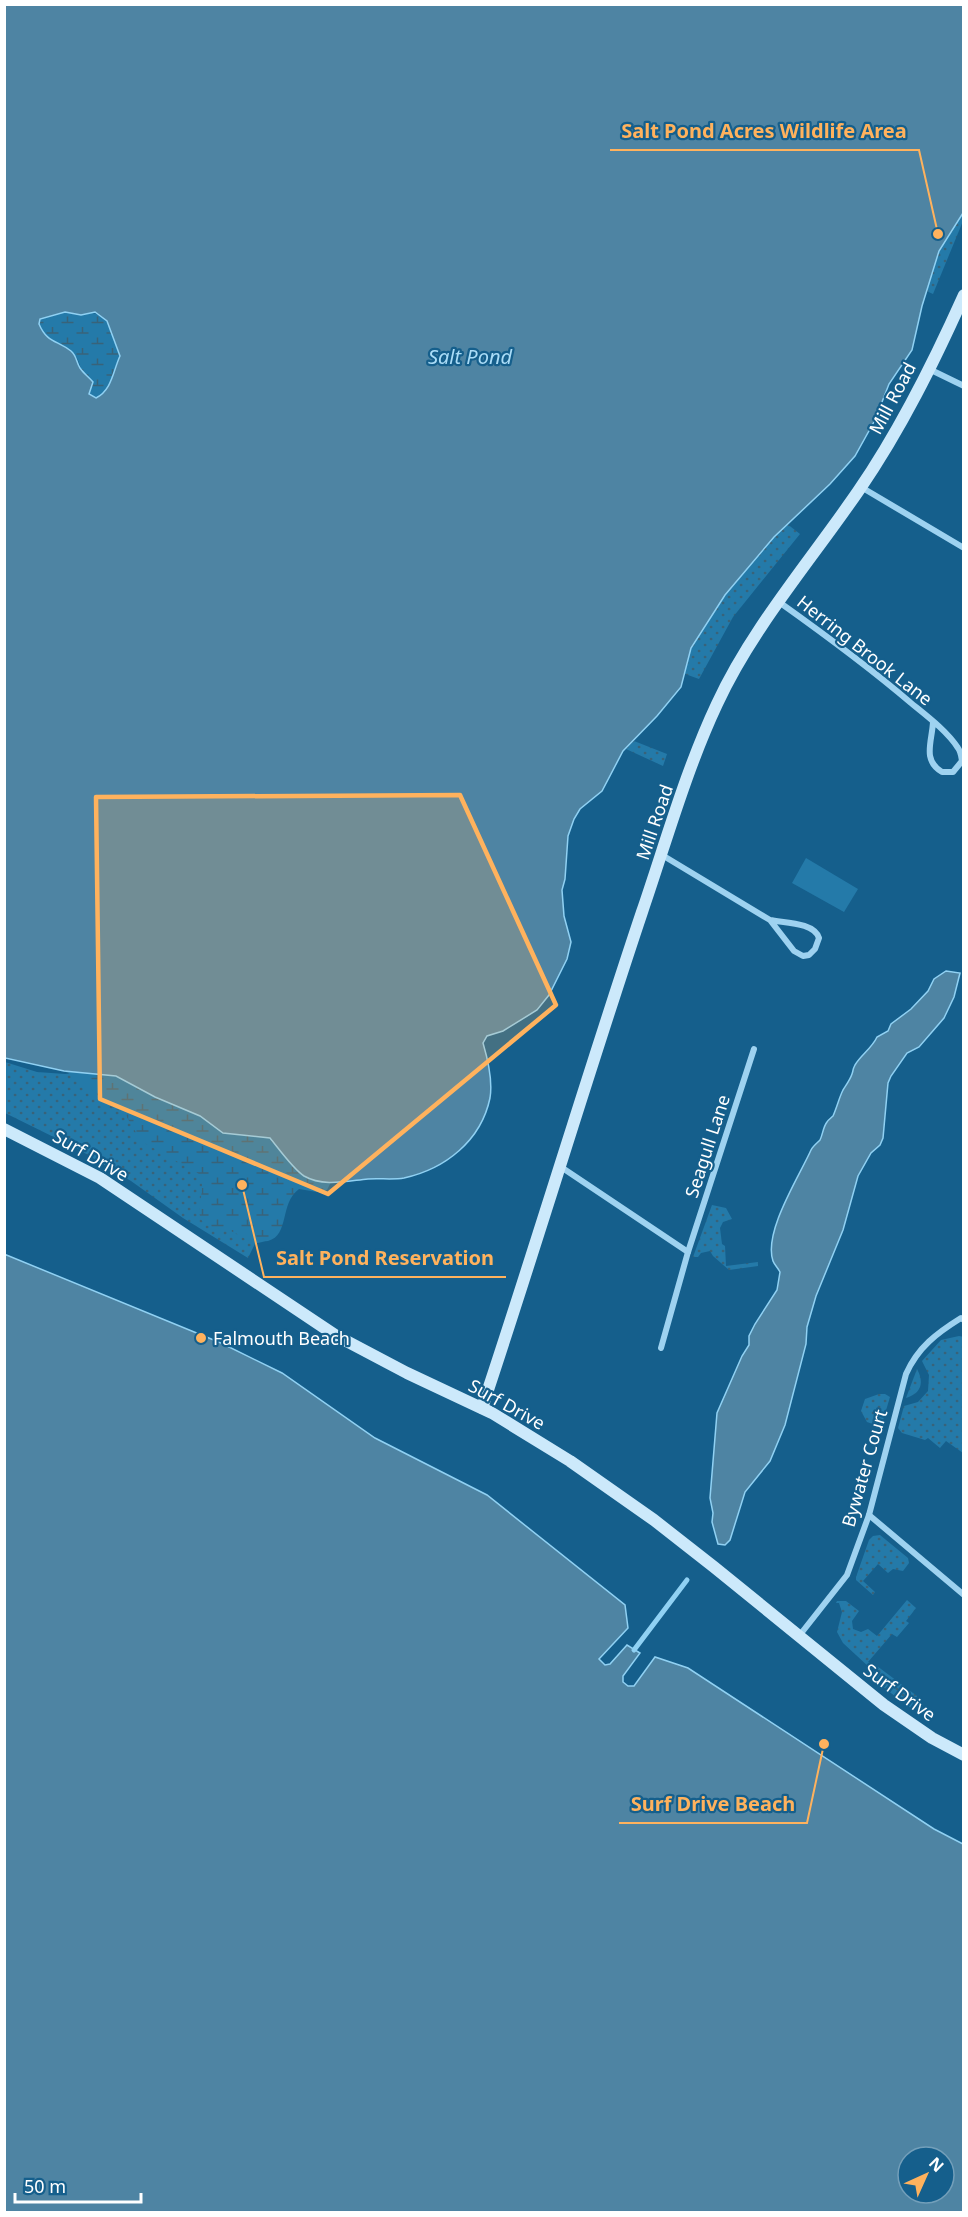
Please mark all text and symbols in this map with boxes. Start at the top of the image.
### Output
callout: Salt Pond Acres Wildlife Area [610,112,919,150]
text: Salt Pond Acres Wildlife Area [621,117,907,144]
water label: Salt Pond [428,343,513,370]
street label: Mill Road [863,358,921,438]
street label: Herring Brook Lane [792,590,938,710]
street label: Mill Road [630,781,678,863]
street label: Seagull Lane [679,1091,735,1201]
street label: Surf Drive [49,1124,133,1186]
callout: Salt Pond Reservation [264,1239,506,1277]
text: Salt Pond Reservation [276,1244,494,1271]
place label: Falmouth Beach [213,1326,350,1350]
marker: Falmouth Beach [194,1331,208,1345]
street label: Surf Drive [465,1373,549,1435]
street label: Bywater Court [836,1406,892,1530]
street label: Surf Drive [859,1658,941,1726]
callout: Surf Drive Beach [619,1785,807,1823]
text: Surf Drive Beach [631,1790,795,1817]
north arrow [896,2145,956,2205]
text: N [924,2152,949,2177]
scale bar [15,2166,141,2204]
text: 50 m [24,2174,66,2198]

